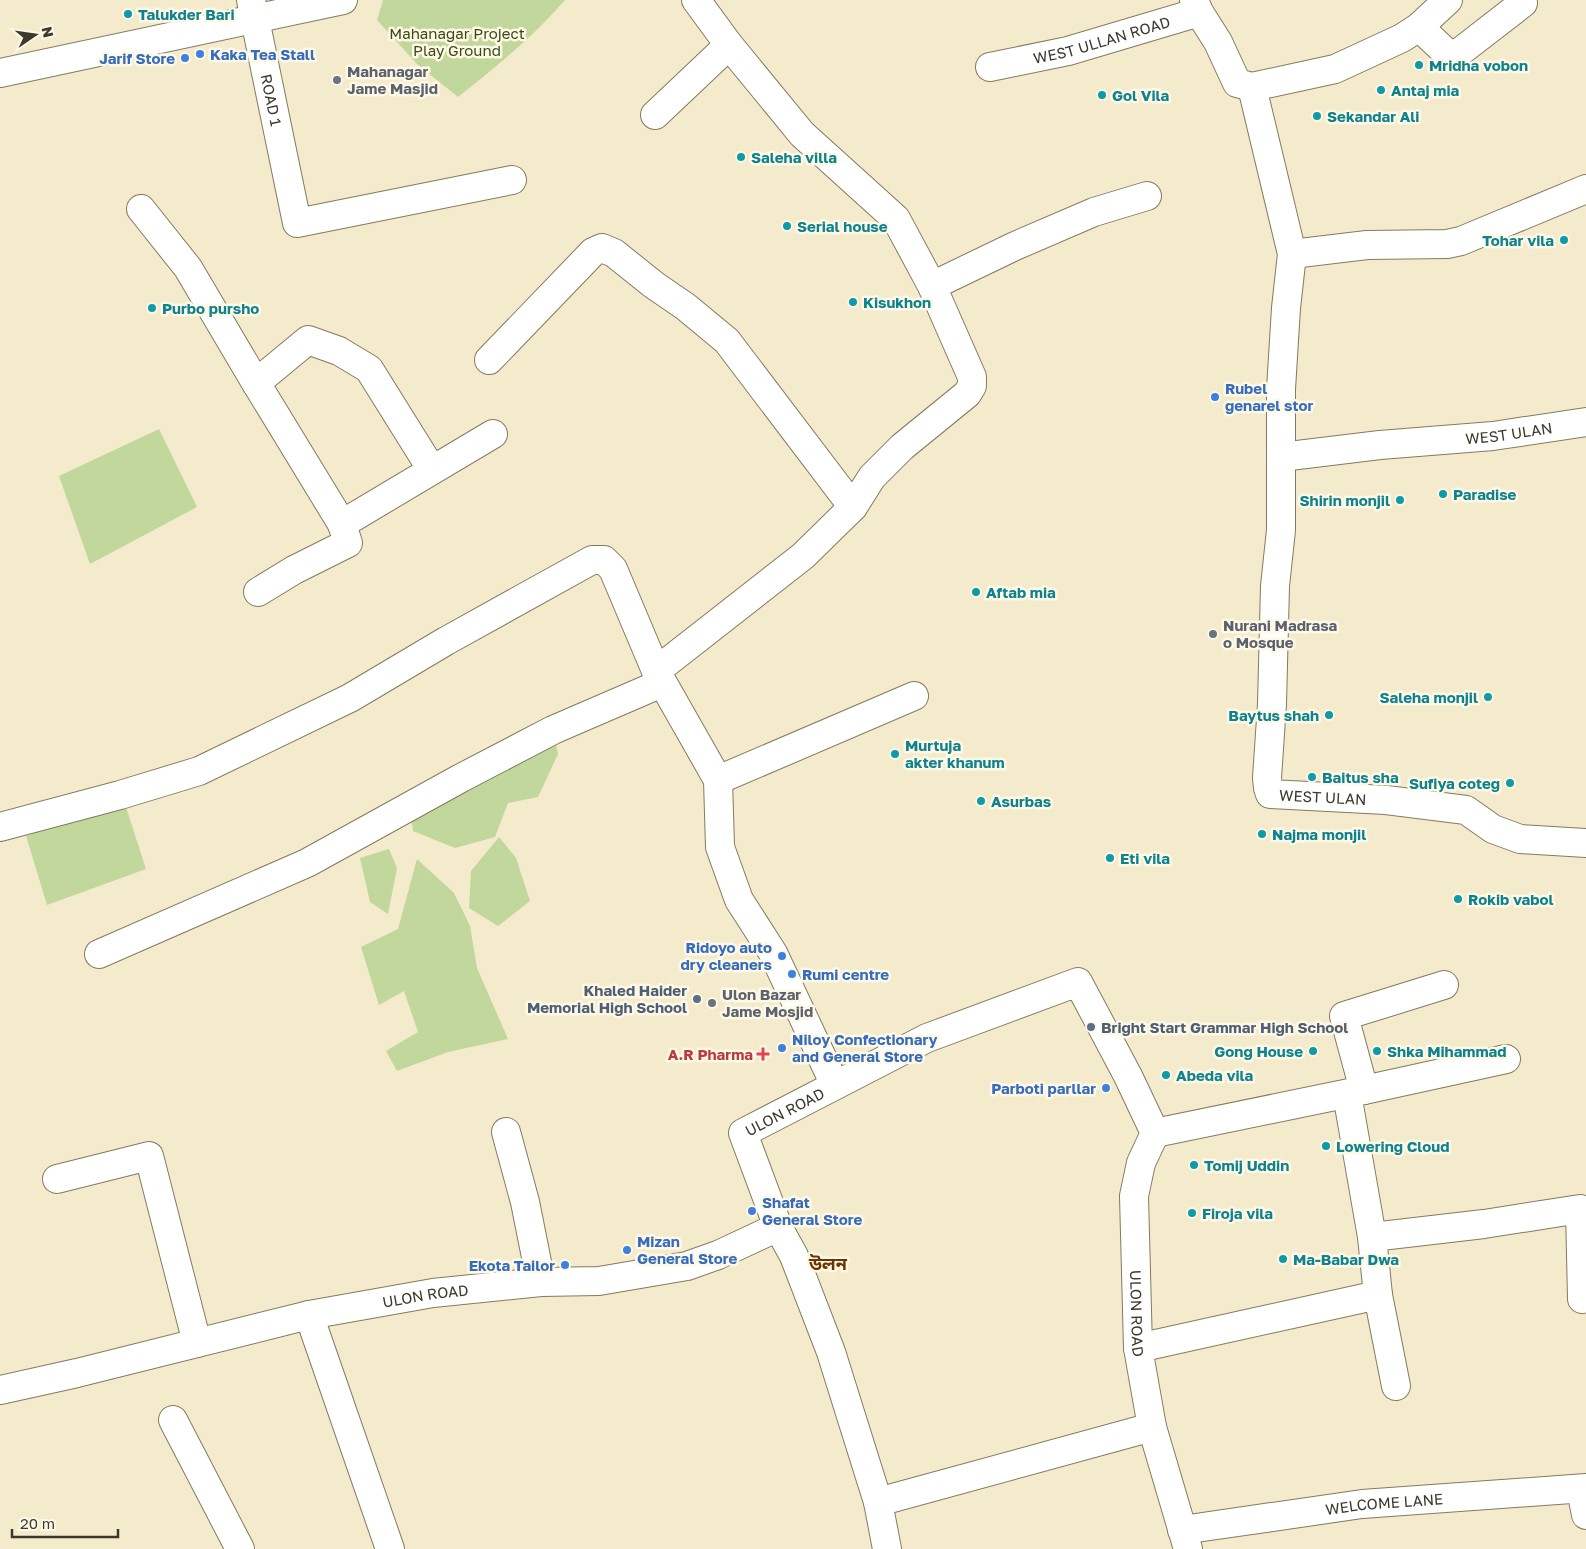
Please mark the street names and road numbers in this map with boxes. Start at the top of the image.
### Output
street label: WEST ULLAN ROAD [1032,12,1172,67]
street label: ROAD 1 [257,72,286,127]
street label: WEST ULAN [1465,418,1553,447]
street label: WEST ULAN [1279,785,1367,808]
street label: ULON ROAD [742,1084,827,1139]
street label: ULON ROAD [1127,1270,1148,1358]
street label: ULON ROAD [381,1280,469,1311]
street label: WELCOME LANE [1324,1489,1444,1518]

